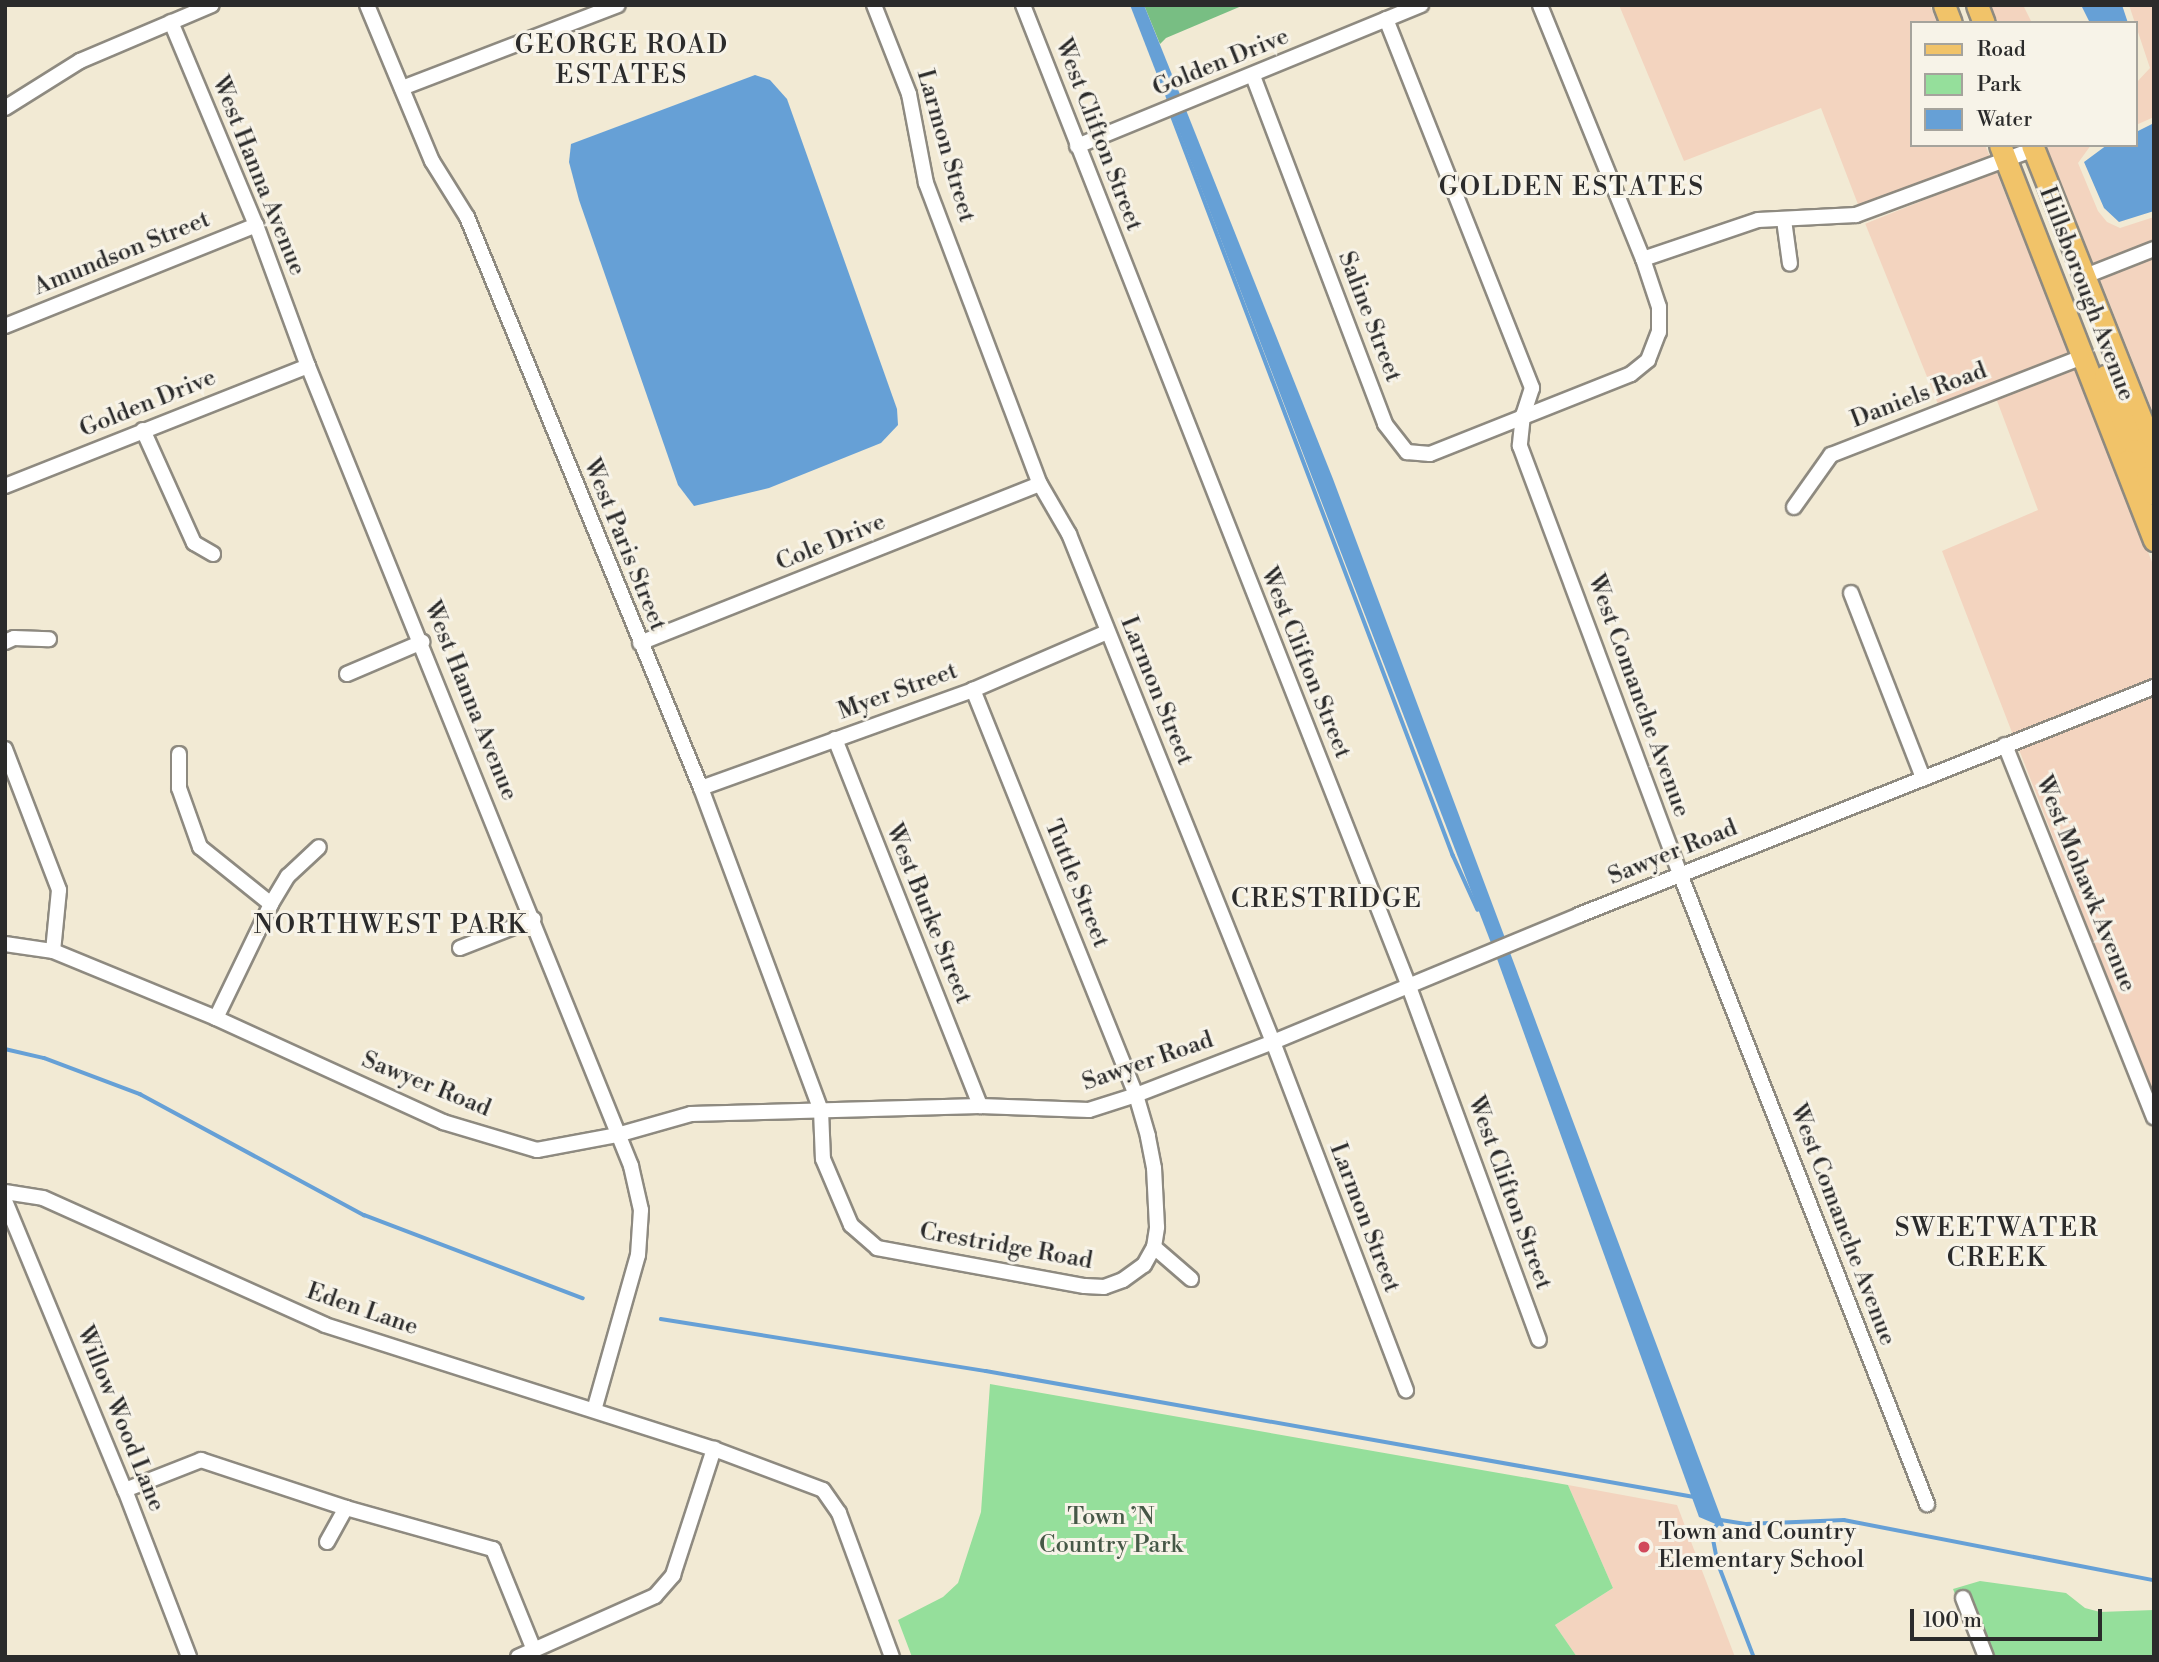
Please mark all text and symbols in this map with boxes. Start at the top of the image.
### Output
legend [1910,21,2138,147]
street label: Golden Drive [1149,23,1293,103]
district label: GEORGE ROAD ESTATES [516,30,728,92]
street label: West Clifton Street [1048,35,1148,235]
text: Road [1977,37,2026,63]
street label: Larmon Street [909,66,981,226]
street label: West Hanna Avenue [205,72,311,280]
text: Park [1977,72,2021,98]
text: Water [1977,107,2032,133]
district label: GOLDEN ESTATES [1440,172,1704,204]
street label: Hillsborough Avenue [2032,183,2140,405]
street label: Amundson Street [30,206,214,302]
street label: Saline Street [1331,248,1407,386]
street label: Daniels Road [1847,357,1991,435]
street label: Golden Drive [76,364,220,444]
street label: West Paris Street [576,455,672,635]
street label: Cole Drive [772,508,890,578]
street label: West Clifton Street [1253,563,1357,763]
street label: West Comanche Avenue [1581,571,1695,821]
street label: West Hanna Avenue [417,597,523,805]
street label: Larmon Street [1113,612,1199,770]
street label: Myer Street [834,657,962,727]
street label: West Mohawk Avenue [2028,772,2142,996]
street label: Sawyer Road [1604,814,1742,892]
street label: Tuttle Street [1037,816,1115,952]
street label: West Burke Street [879,820,977,1008]
district label: CRESTRIDGE [1232,884,1422,916]
district label: NORTHWEST PARK [255,910,527,942]
street label: Sawyer Road [1079,1026,1217,1098]
street label: Sawyer Road [357,1046,495,1124]
street label: West Clifton Street [1461,1092,1557,1294]
street label: West Comanche Avenue [1783,1100,1901,1350]
street label: Larmon Street [1322,1139,1406,1297]
district label: SWEETWATER CREEK [1896,1213,2098,1274]
street label: Crestridge Road [917,1218,1095,1276]
street label: Eden Lane [302,1277,422,1343]
street label: Willow Wood Lane [70,1322,170,1516]
park label: Town ’N Country Park [1039,1504,1183,1560]
place label: Town and Country Elementary School [1658,1519,1864,1575]
marker: Town and Country Elementary School [1636,1539,1652,1555]
scale bar [1914,1596,2106,1640]
text: 100 m [1923,1608,1982,1634]

